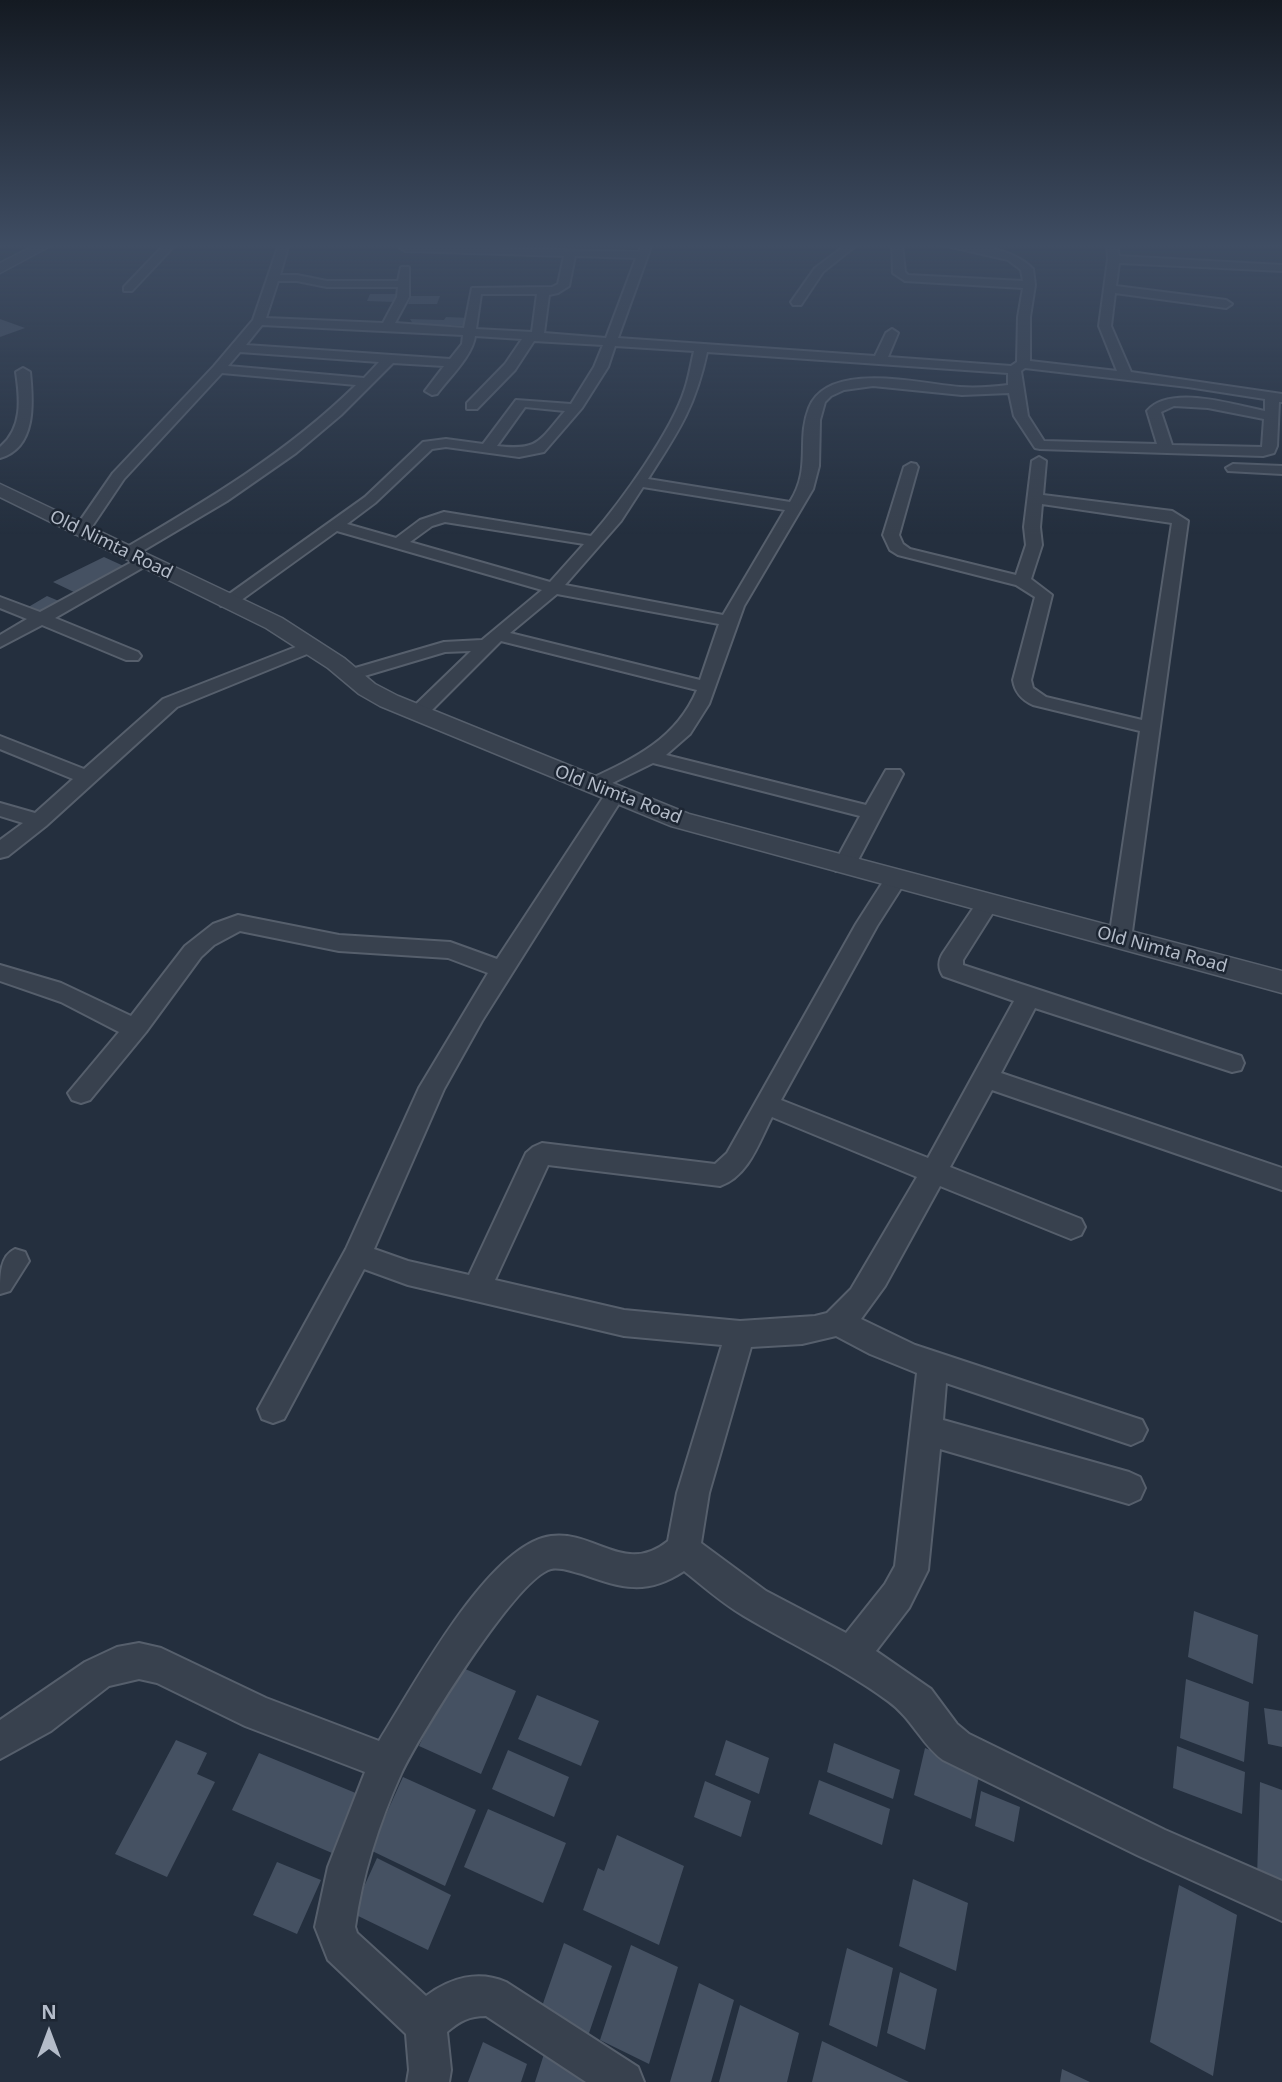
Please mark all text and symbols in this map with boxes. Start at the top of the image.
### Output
street label: Old Nimta Road [46,506,176,584]
street label: Old Nimta Road [552,761,684,829]
street label: Old Nimta Road [1094,922,1230,978]
north arrow [14,1998,84,2068]
text: N [41,1999,57,2025]

